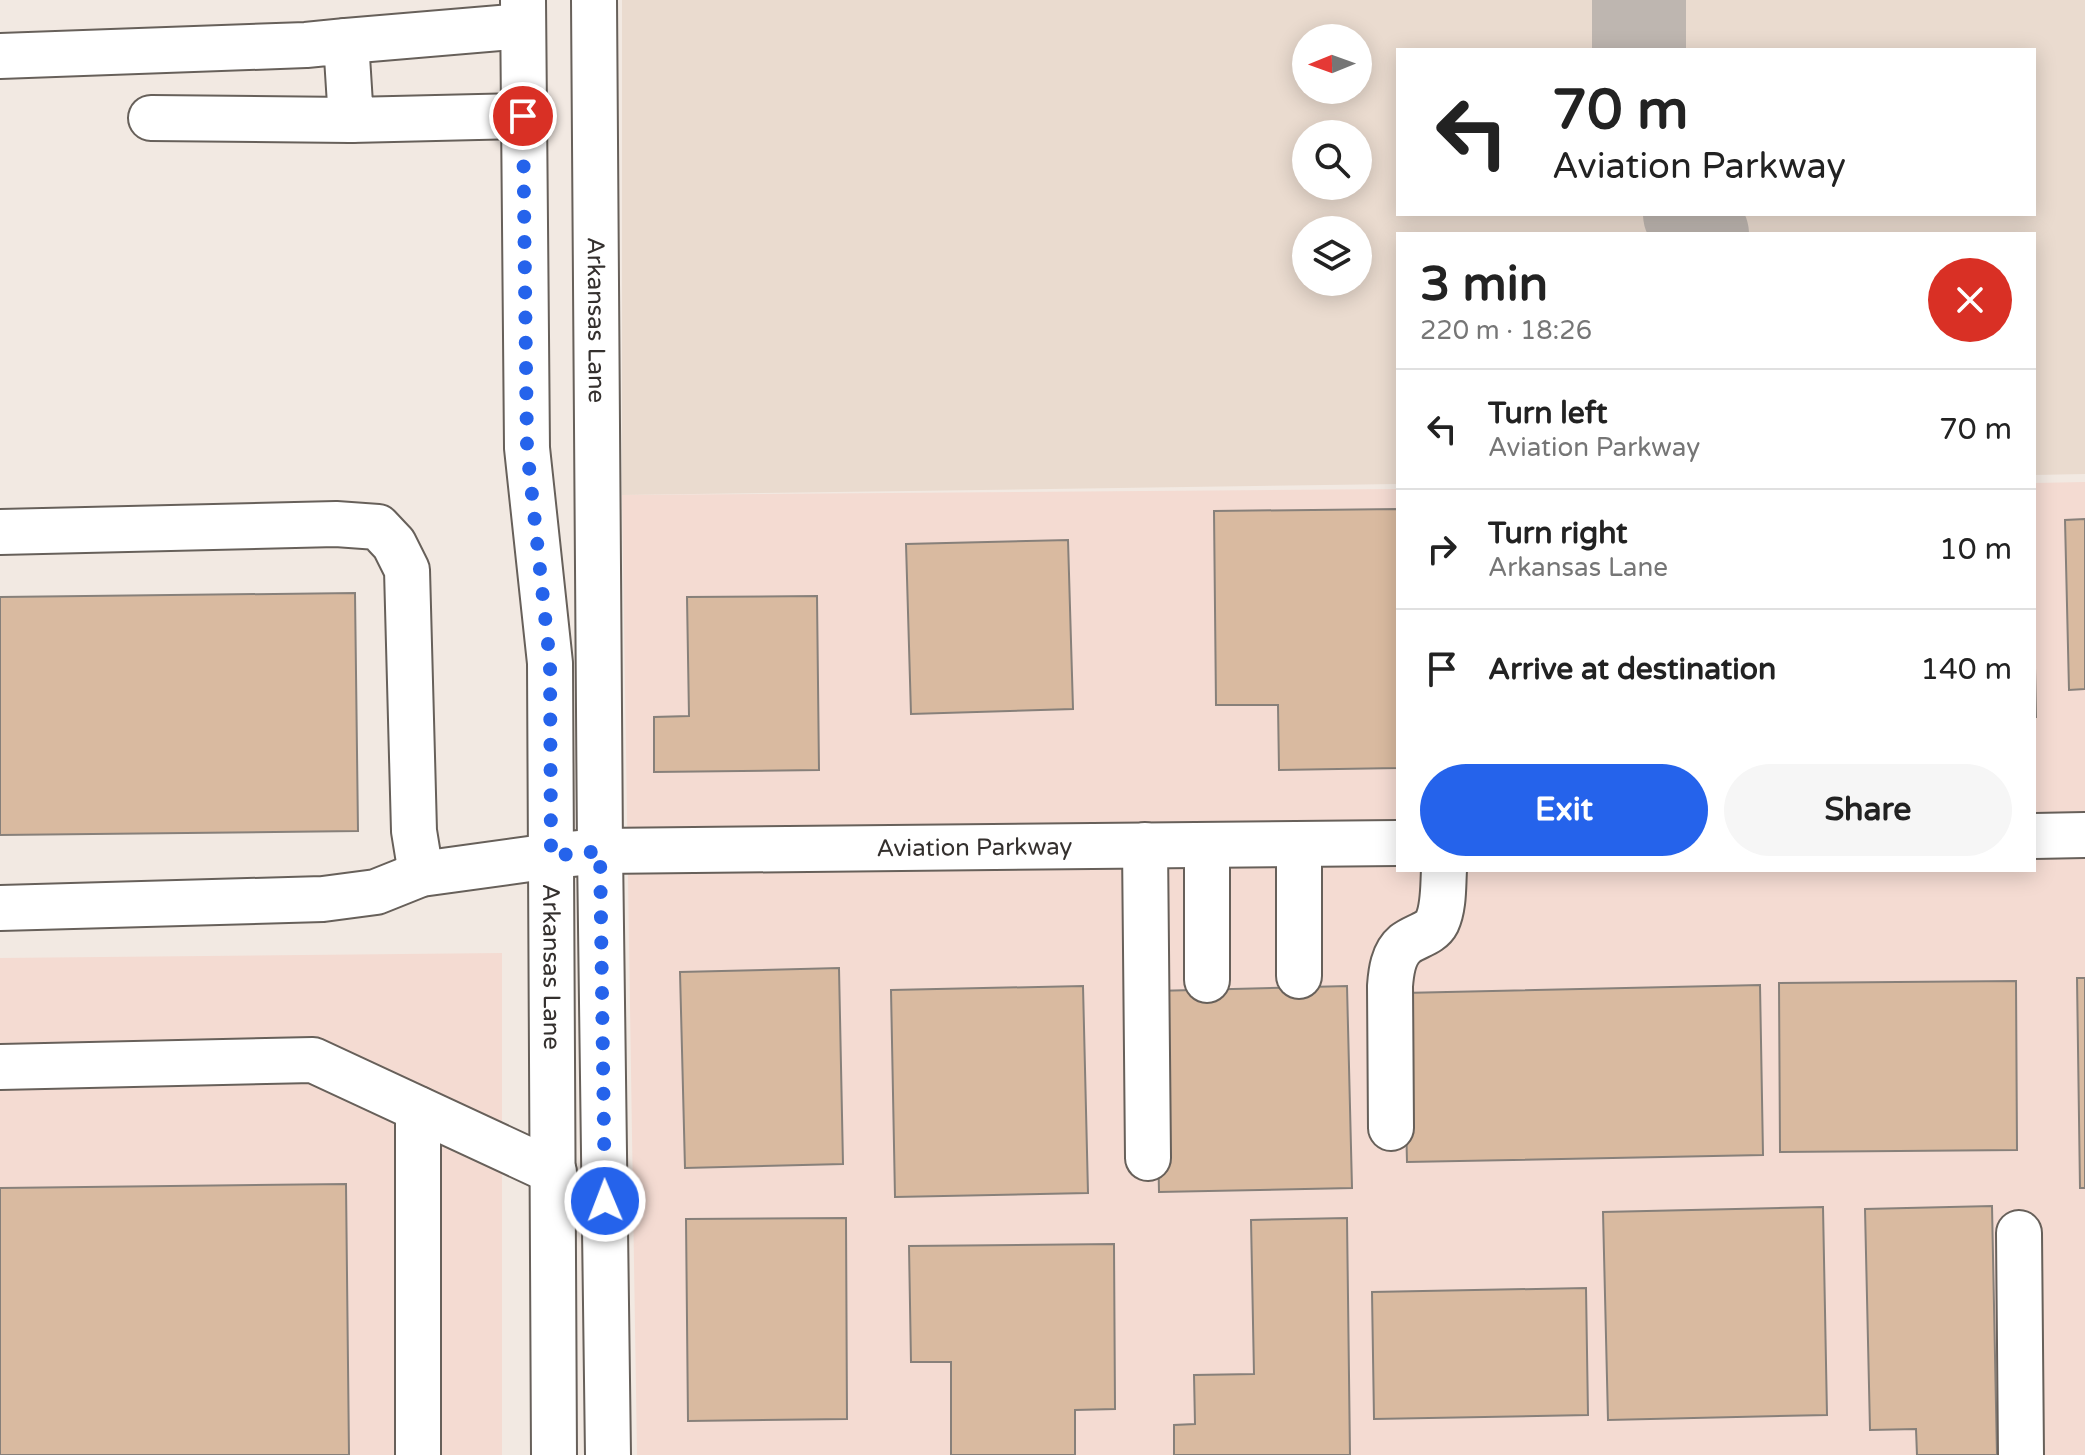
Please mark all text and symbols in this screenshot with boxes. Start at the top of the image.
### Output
north arrow [1292,24,1372,104]
map controls [1292,24,1372,296]
text: 70 m [1552,77,1688,144]
icon: left [1420,80,1524,184]
pin [489,82,557,150]
icon: arrive [501,94,545,138]
button: search [1292,120,1372,200]
text: Aviation Parkway [1552,145,1846,188]
button: layers [1292,216,1372,296]
street label: Arkansas Lane [581,237,611,403]
text: 3 min [1420,256,1548,314]
button: close [1928,258,2012,342]
text: 220 m · 18:26 [1420,315,1592,346]
text: Turn left [1488,395,1607,432]
icon: left [1420,407,1464,451]
text: 70 m [1939,411,2012,448]
text: Aviation Parkway [1488,432,1700,463]
text: Turn right [1488,515,1628,552]
icon: right [1420,527,1464,571]
text: 10 m [1939,531,2012,568]
text: Arkansas Lane [1488,552,1668,583]
icon: arrive [1420,647,1464,691]
text: Arrive at destination [1488,651,1776,688]
text: 140 m [1920,651,2012,688]
button: Exit [1420,764,1708,856]
button: Share [1724,764,2012,856]
street label: Aviation Parkway [876,832,1073,863]
street label: Arkansas Lane [537,884,566,1050]
position arrow [563,1159,647,1243]

